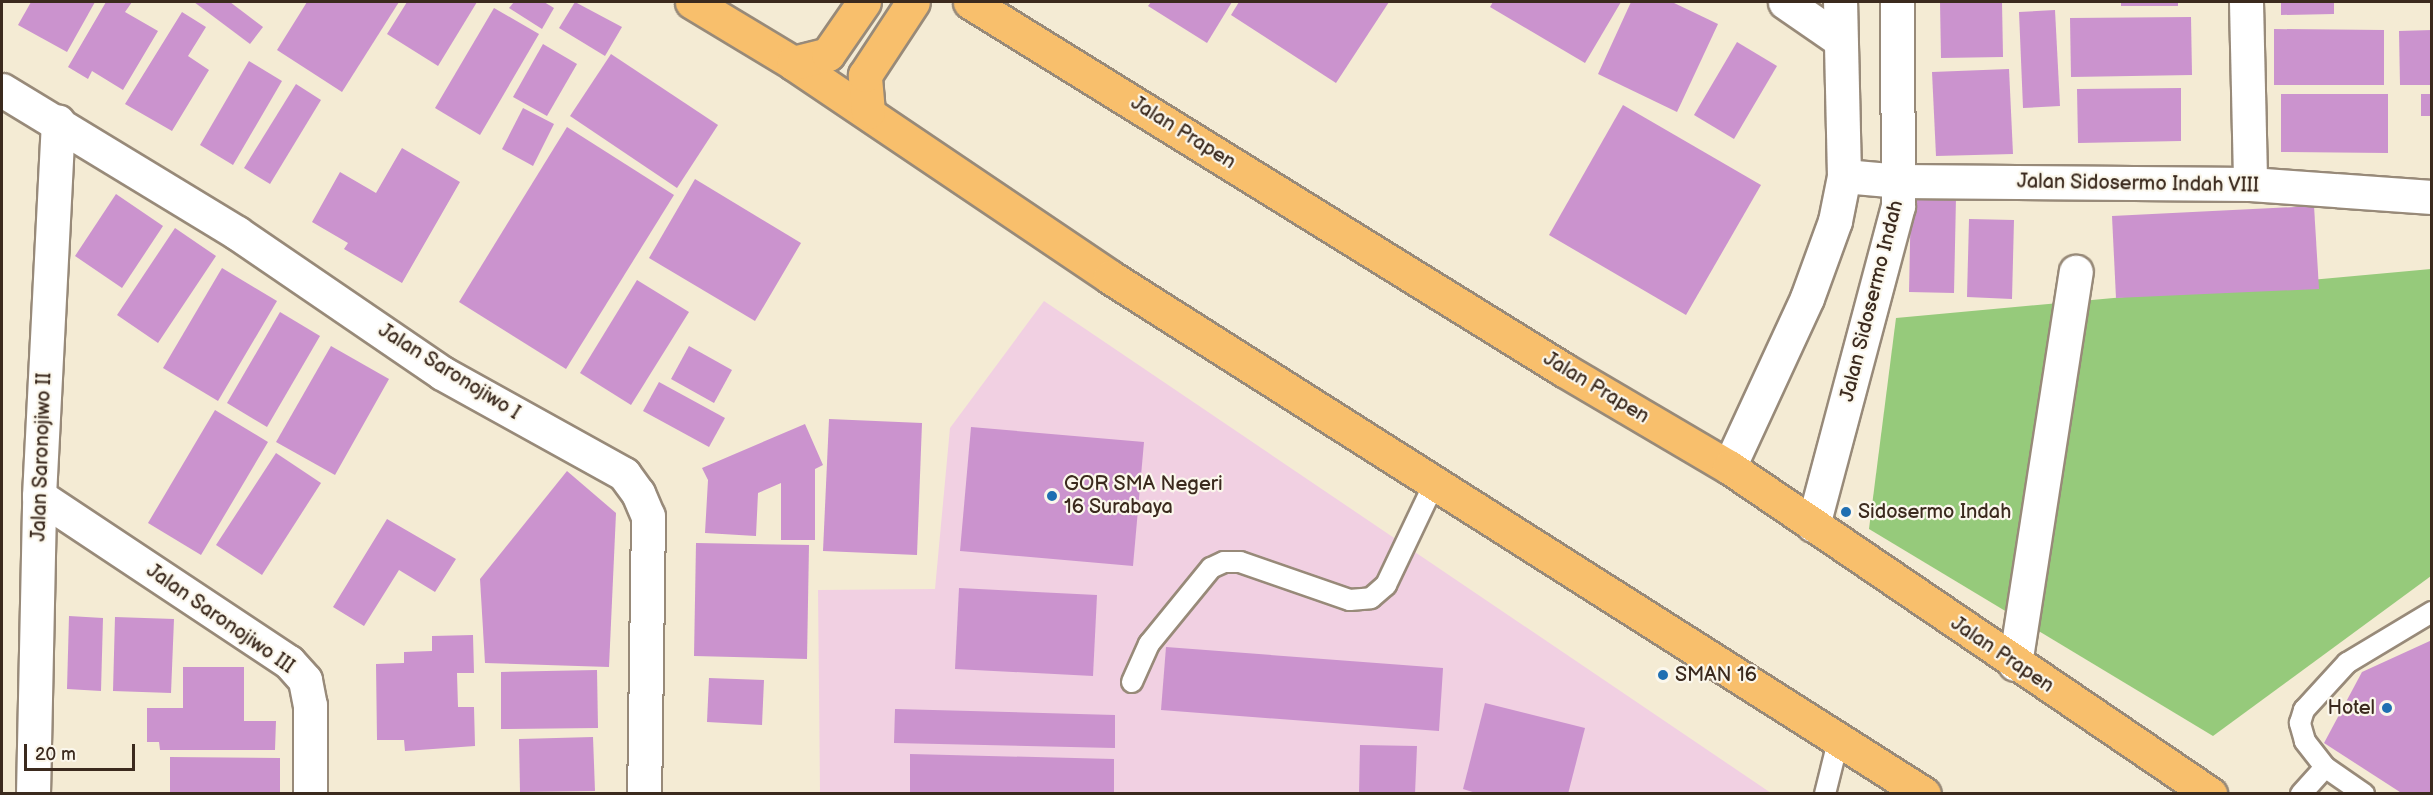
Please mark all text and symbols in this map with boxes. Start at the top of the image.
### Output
street label: Jalan Prapen [1126,91,1240,175]
street label: Jalan Sidosermo Indah VIII [2016,170,2260,198]
street label: Jalan Sidosermo Indah [1835,198,1909,404]
street label: Jalan Saronojiwo I [373,319,525,425]
street label: Jalan Prapen [1539,347,1653,429]
street label: Jalan Saronojiwo II [27,372,57,542]
place label: GOR SMA Negeri 16 Surabaya [1064,472,1223,519]
marker: GOR SMA Negeri 16 Surabaya [1045,489,1059,503]
place label: Sidosermo Indah [1858,500,2011,524]
marker: Sidosermo Indah [1839,505,1853,519]
street label: Jalan Saronojiwo III [141,559,299,679]
street label: Jalan Prapen [1946,612,2058,698]
place label: SMAN 16 [1675,663,1757,687]
marker: SMAN 16 [1656,668,1670,682]
place label: Hotel [2327,696,2375,720]
marker: Hotel [2380,701,2394,715]
scale bar [27,732,138,770]
text: 20 m [35,744,76,765]

